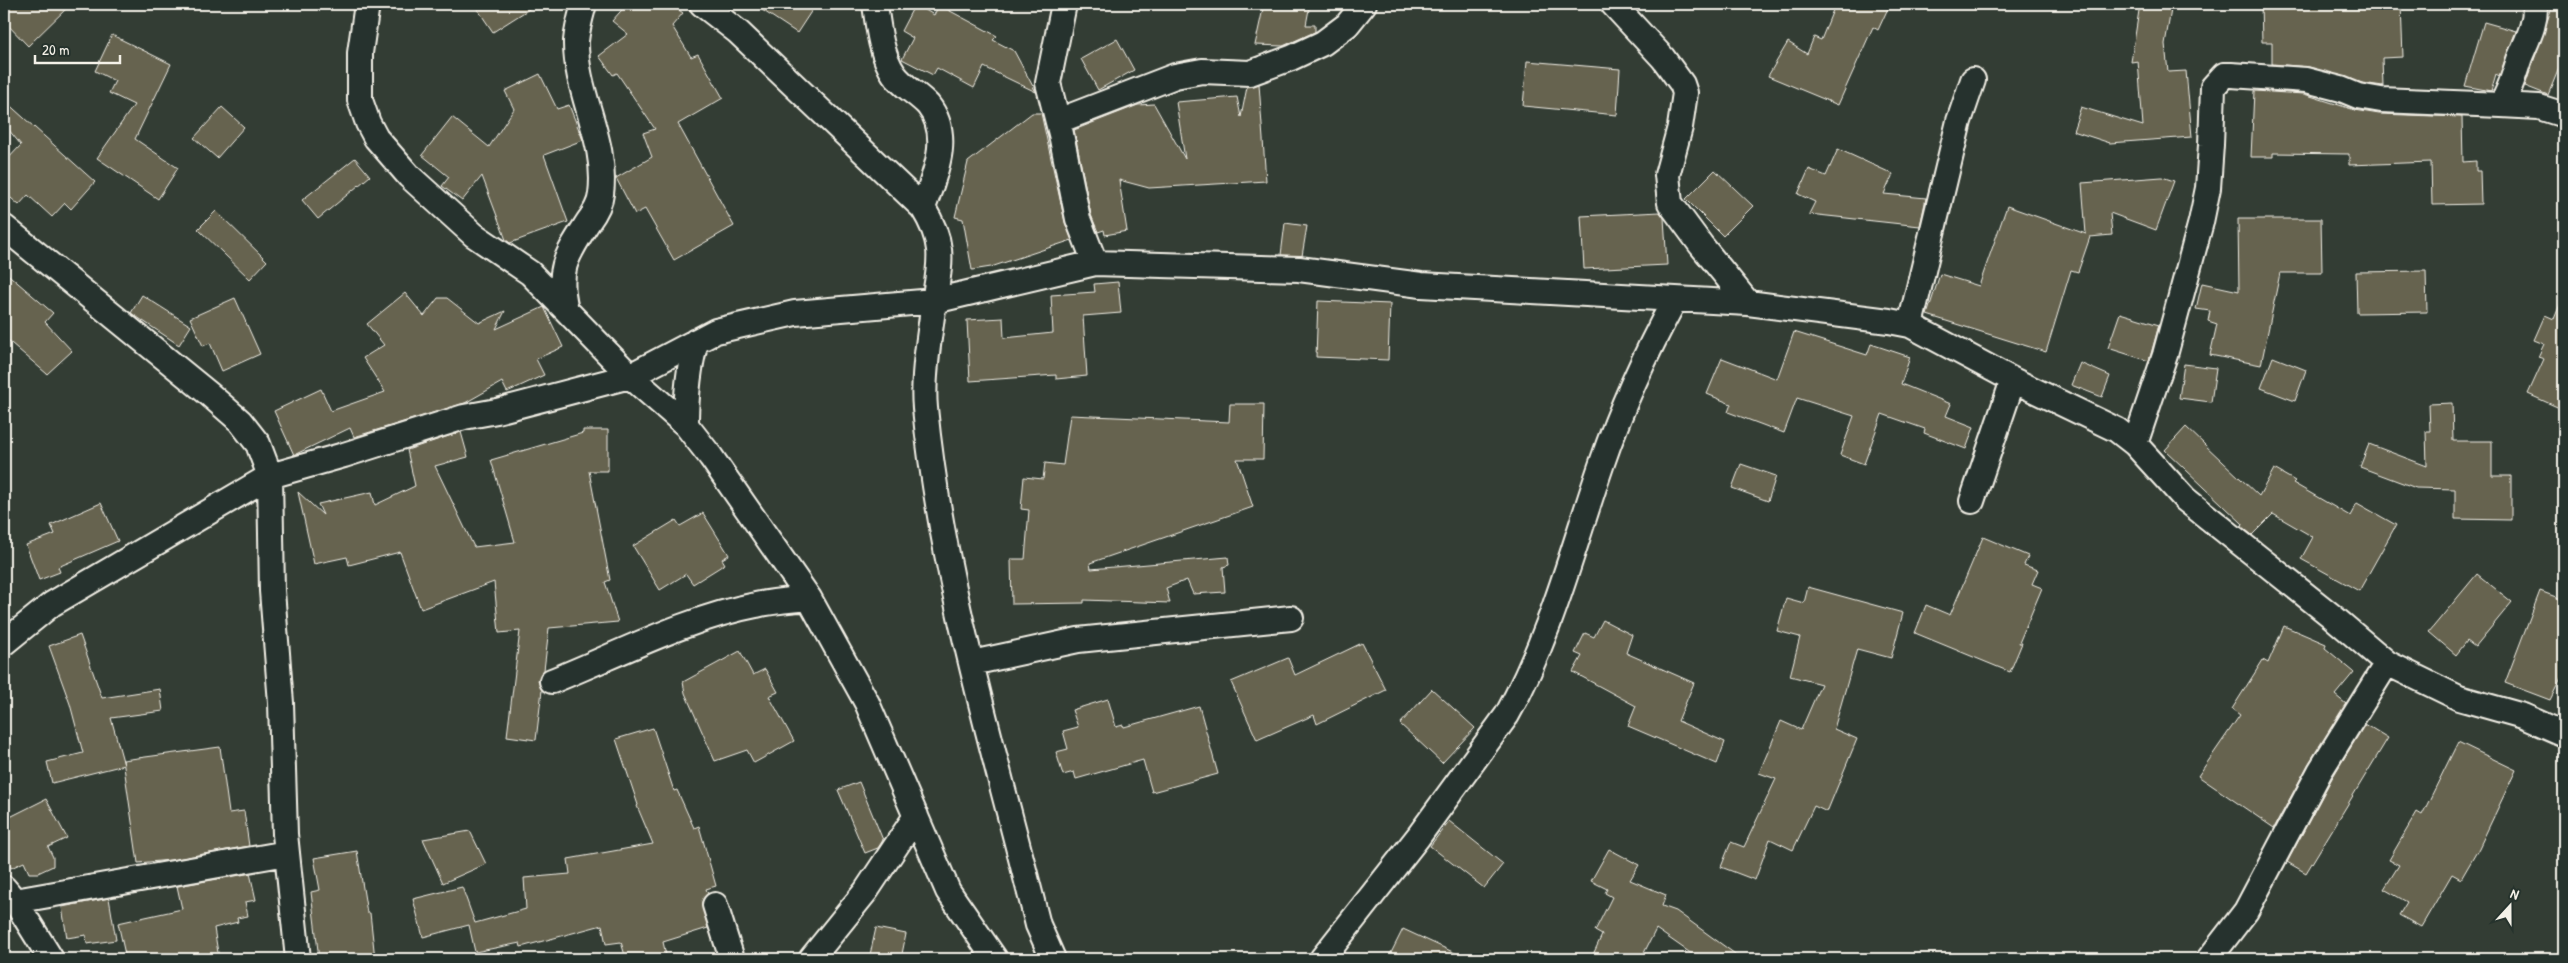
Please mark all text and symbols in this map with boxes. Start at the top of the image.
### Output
scale bar [35,32,120,64]
text: 20 m [42,39,69,60]
north arrow [2486,880,2536,930]
text: N [2508,883,2522,904]

